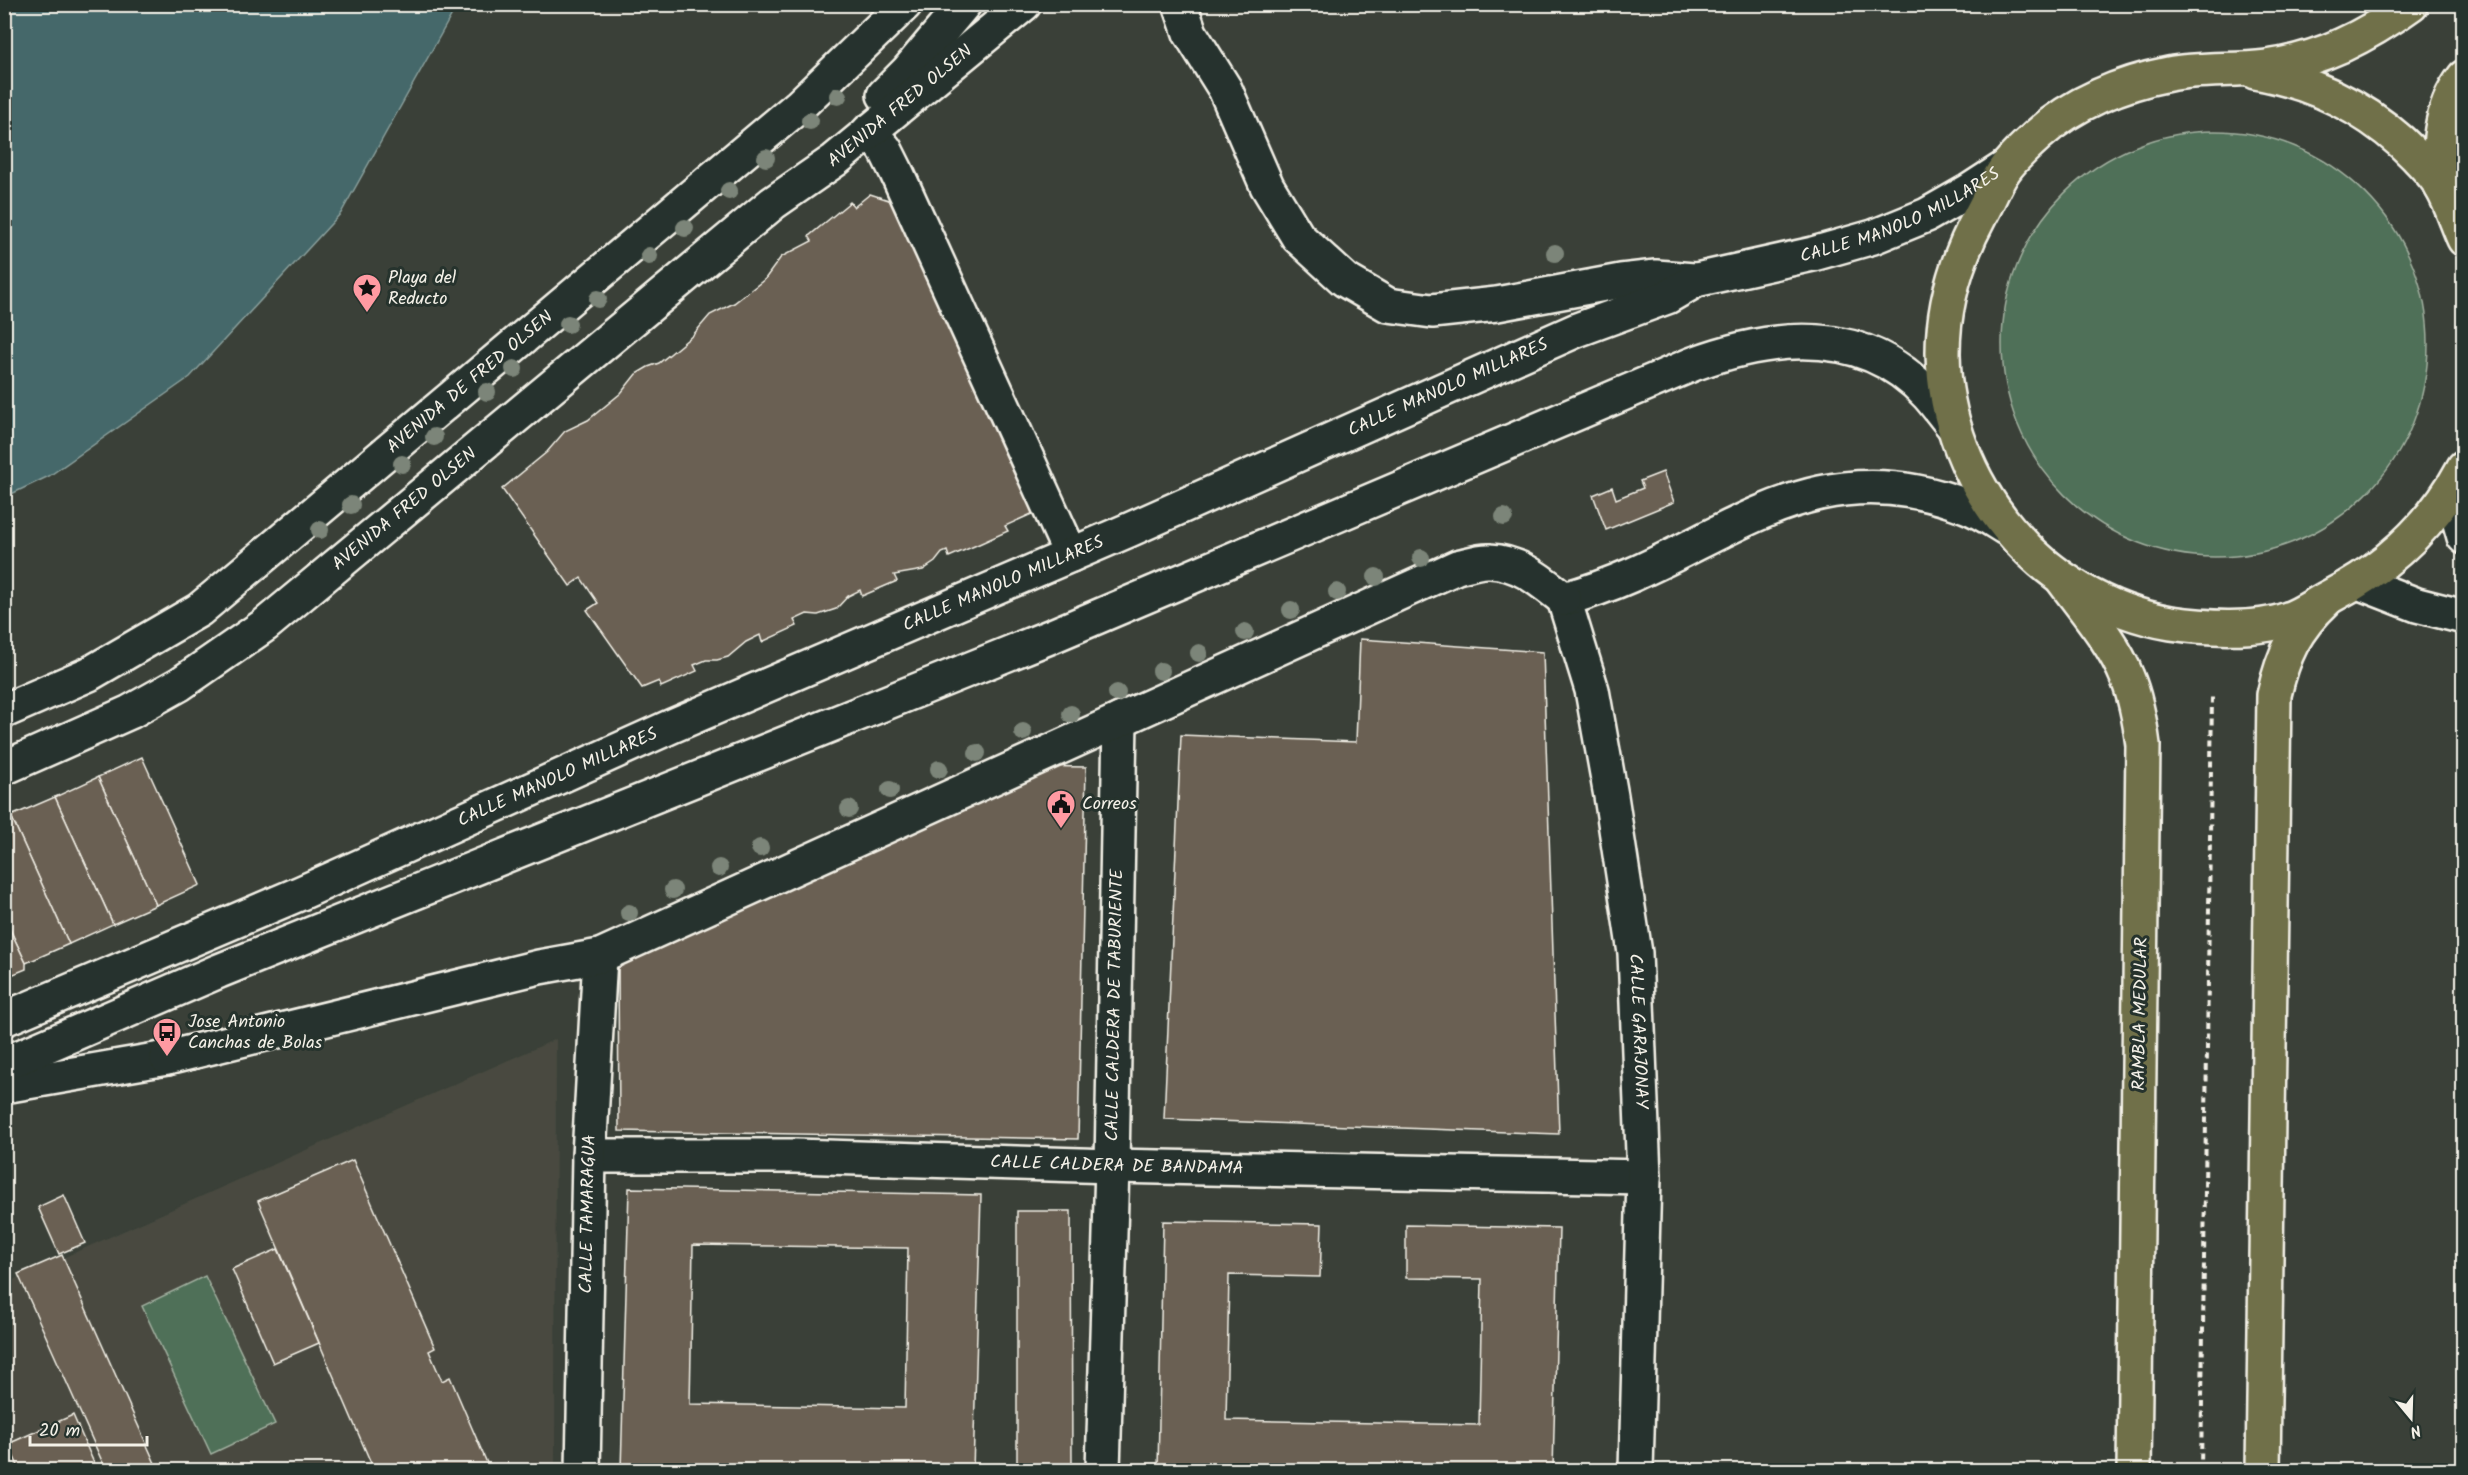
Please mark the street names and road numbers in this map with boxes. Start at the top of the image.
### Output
street label: AVENIDA FRED OLSEN [822,37,979,175]
street label: CALLE MANOLO MILLARES [1797,160,2006,271]
street label: AVENIDA DE FRED OLSEN [380,303,560,461]
street label: CALLE MANOLO MILLARES [1343,330,1553,445]
street label: AVENIDA FRED OLSEN [326,440,483,578]
street label: CALLE MANOLO MILLARES [898,528,1109,640]
street label: CALLE MANOLO MILLARES [453,720,663,835]
street label: CALLE CALDERA DE TABURIENTE [1098,868,1132,1142]
street label: RAMBLA MEDULAR [2125,937,2157,1091]
street label: CALLE GARAJONAY [1621,953,1656,1110]
street label: CALLE TAMARAGUA [572,1134,605,1294]
street label: CALLE CALDERA DE BANDAMA [990,1148,1244,1183]

